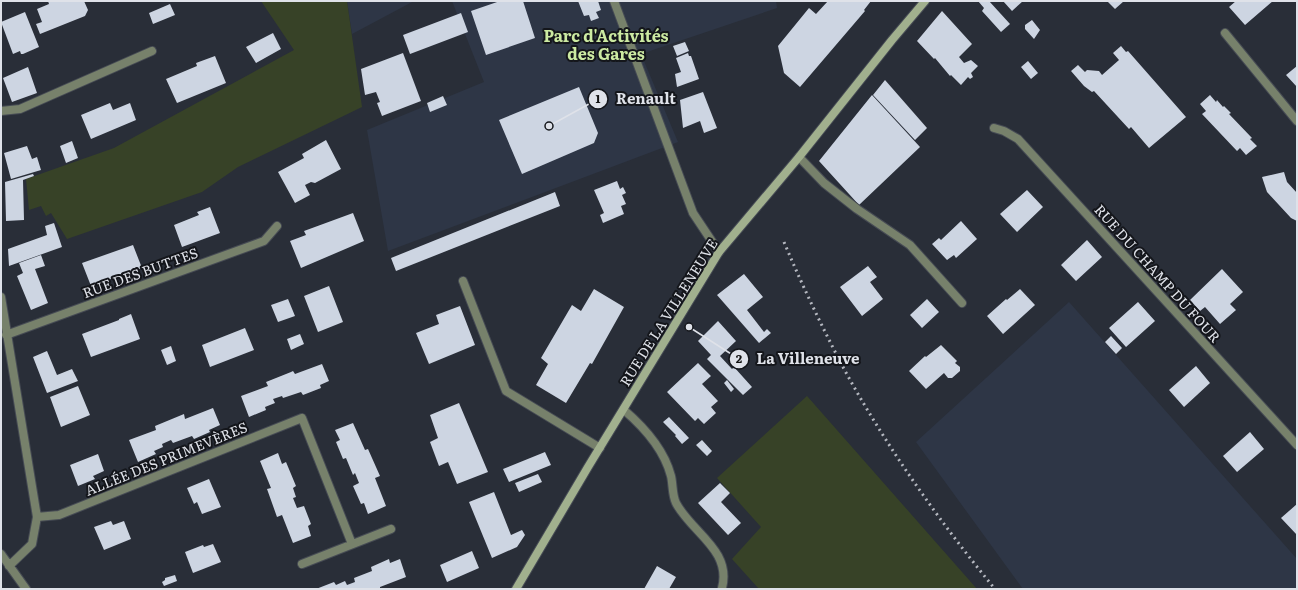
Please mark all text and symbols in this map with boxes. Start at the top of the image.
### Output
district label: Parc d'Activités des Gares [543,23,669,65]
callout: Renault [588,86,684,113]
text: Renault [616,86,676,109]
text: 1 [596,89,601,107]
street label: RUE DU CHAMP DU FOUR [1090,200,1226,346]
street label: RUE DE LA VILLENEUVE [614,234,722,390]
street label: RUE DES BUTTES [79,242,201,302]
callout: La Villeneuve [729,345,868,372]
text: La Villeneuve [756,346,860,369]
text: 2 [736,349,743,367]
street label: ALLÉE DES PRIMEVÈRES [82,416,250,500]

